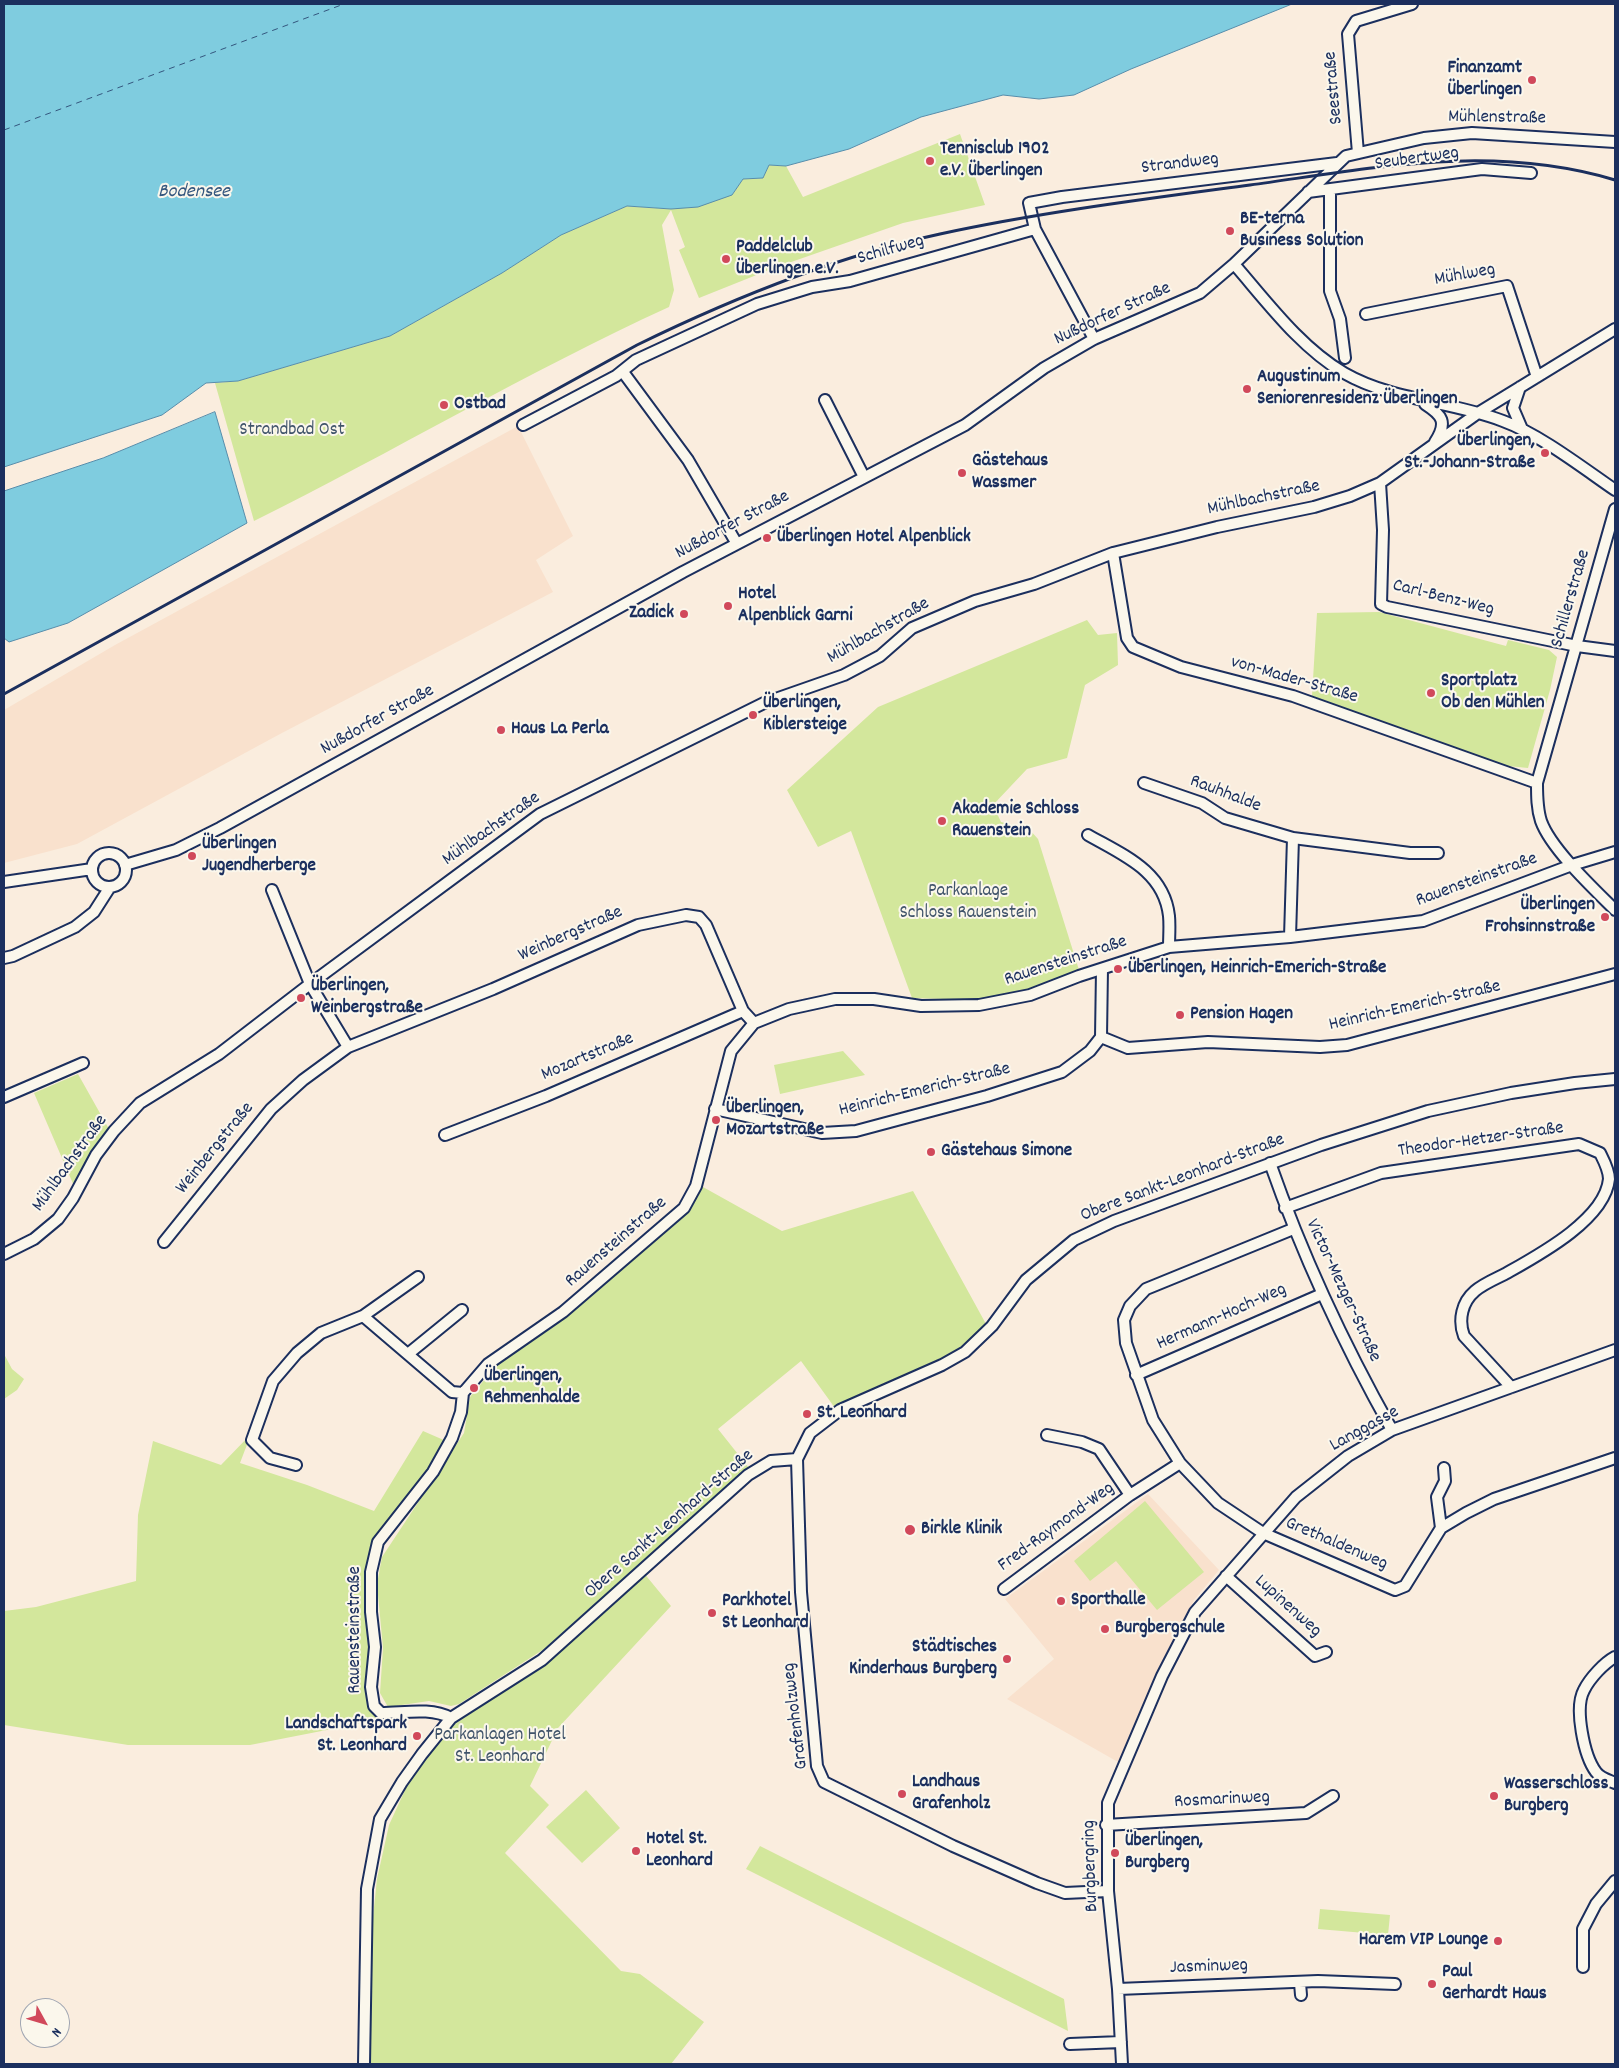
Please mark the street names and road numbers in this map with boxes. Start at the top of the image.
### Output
street label: Seestraße [1320,50,1350,126]
street label: Mühlenstraße [1448,107,1546,131]
street label: Seubertweg [1374,143,1460,177]
street label: Strandweg [1140,149,1220,181]
street label: Schilfweg [855,231,927,271]
street label: Mühlweg [1433,259,1497,293]
street label: Nußdorfer Straße [1051,278,1175,352]
street label: Mühlbachstraße [1206,476,1322,522]
street label: Nußdorfer Straße [672,486,794,566]
street label: Schillerstraße [1547,547,1597,651]
street label: Carl-Benz-Weg [1390,575,1496,623]
street label: Mühlbachstraße [824,594,934,670]
street label: von-Mader-Straße [1228,652,1360,710]
street label: Nußdorfer Straße [317,680,439,762]
street label: Rauhhalde [1186,771,1264,819]
street label: Mühlbachstraße [439,788,545,872]
street label: Rauensteinstraße [1413,848,1541,914]
street label: Weinbergstraße [515,902,627,968]
street label: Rauensteinstraße [1002,931,1130,993]
street label: Heinrich-Emerich-Straße [1327,976,1503,1038]
street label: Mozartstraße [538,1028,638,1088]
street label: Heinrich-Emerich-Straße [837,1059,1013,1123]
street label: Weinbergstraße [172,1098,260,1200]
street label: Mühlbachstraße [28,1111,114,1217]
street label: Theodor-Hetzer-Straße [1397,1118,1565,1164]
street label: Obere Sankt-Leonhard-Straße [1078,1130,1288,1228]
street label: Rauensteinstraße [561,1193,673,1293]
street label: Victor-Mezger-Straße [1299,1216,1385,1366]
street label: Hermann-Hoch-Weg [1154,1279,1290,1357]
street label: Langgasse [1327,1402,1403,1458]
street label: Obere Sankt-Leonhard-Straße [581,1445,759,1605]
street label: Fred-Raymond-Weg [994,1478,1120,1578]
street label: Grethaldenweg [1281,1513,1391,1577]
street label: Rauensteinstraße [345,1566,367,1694]
street label: Lupinenweg [1249,1571,1325,1643]
street label: Grafenholzweg [779,1661,815,1771]
street label: Rosmarinweg [1174,1787,1270,1815]
street label: Burgbergring [1079,1820,1105,1912]
street label: Jasminweg [1170,1955,1248,1981]

